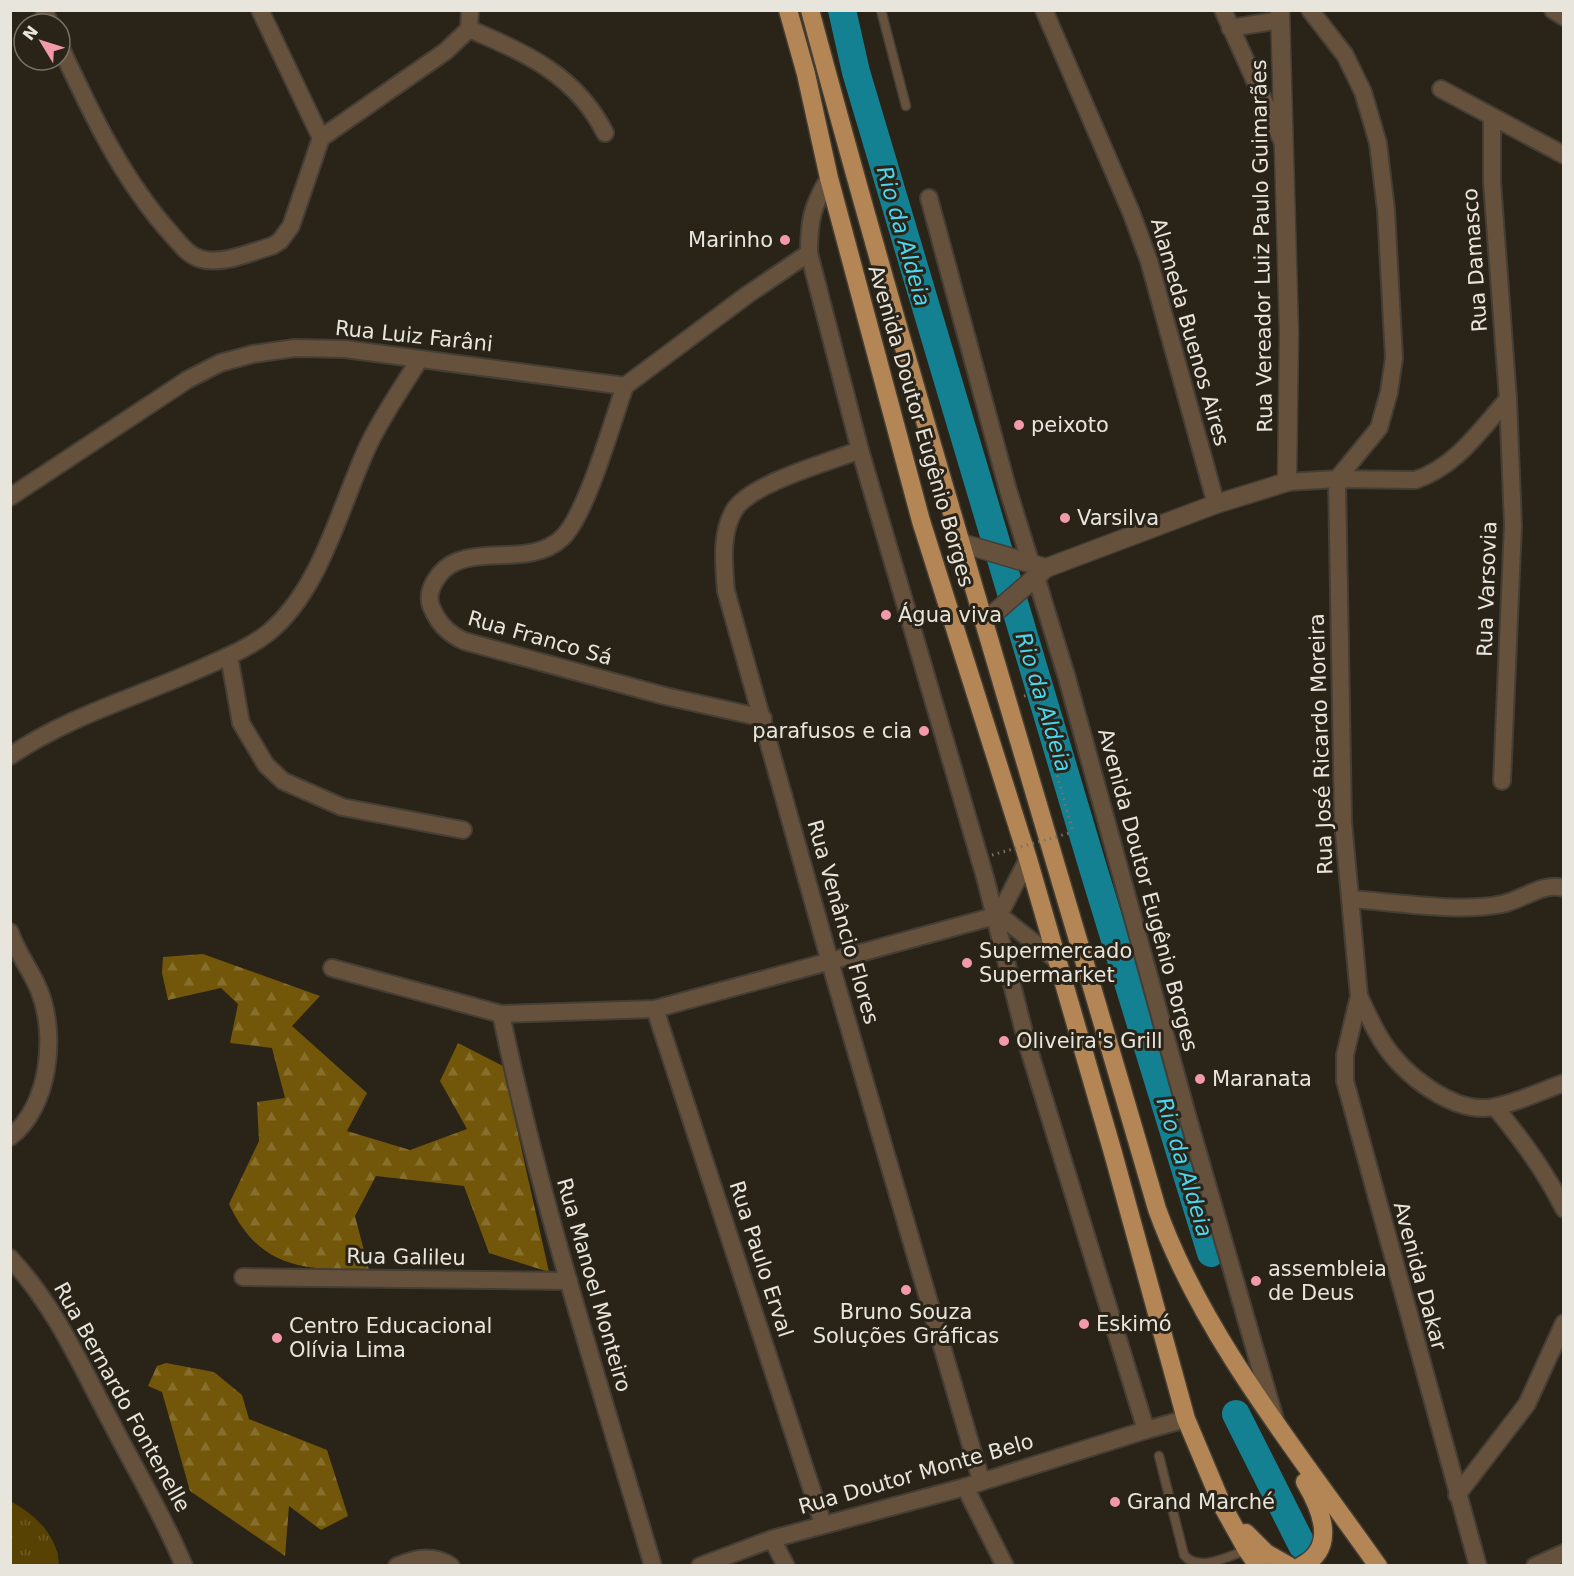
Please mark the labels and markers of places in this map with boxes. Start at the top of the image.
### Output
place label: Marinho [688,228,773,252]
marker: Marinho [778,233,792,247]
place label: peixoto [1031,413,1109,437]
marker: peixoto [1012,418,1026,432]
place label: Varsilva [1077,506,1159,530]
marker: Varsilva [1058,511,1072,525]
place label: Água viva [898,602,1002,627]
marker: Água viva [879,608,893,622]
place label: parafusos e cia [752,719,912,743]
marker: parafusos e cia [917,724,931,738]
place label: Supermercado Supermarket [979,939,1132,987]
marker: Supermercado Supermarket [960,956,974,970]
place label: Oliveira's Grill [1016,1029,1163,1053]
marker: Oliveira's Grill [997,1034,1011,1048]
place label: Maranata [1212,1067,1312,1091]
marker: Maranata [1193,1072,1207,1086]
place label: assembleia de Deus [1268,1257,1387,1305]
marker: assembleia de Deus [1249,1274,1263,1288]
marker: Bruno Souza Soluções Gráficas [899,1283,913,1297]
place label: Bruno Souza Soluções Gráficas [813,1300,999,1348]
place label: Eskimó [1096,1312,1172,1336]
place label: Centro Educacional Olívia Lima [289,1314,492,1362]
marker: Eskimó [1077,1317,1091,1331]
marker: Centro Educacional Olívia Lima [270,1331,284,1345]
place label: Grand Marché [1127,1490,1275,1514]
marker: Grand Marché [1108,1495,1122,1509]

